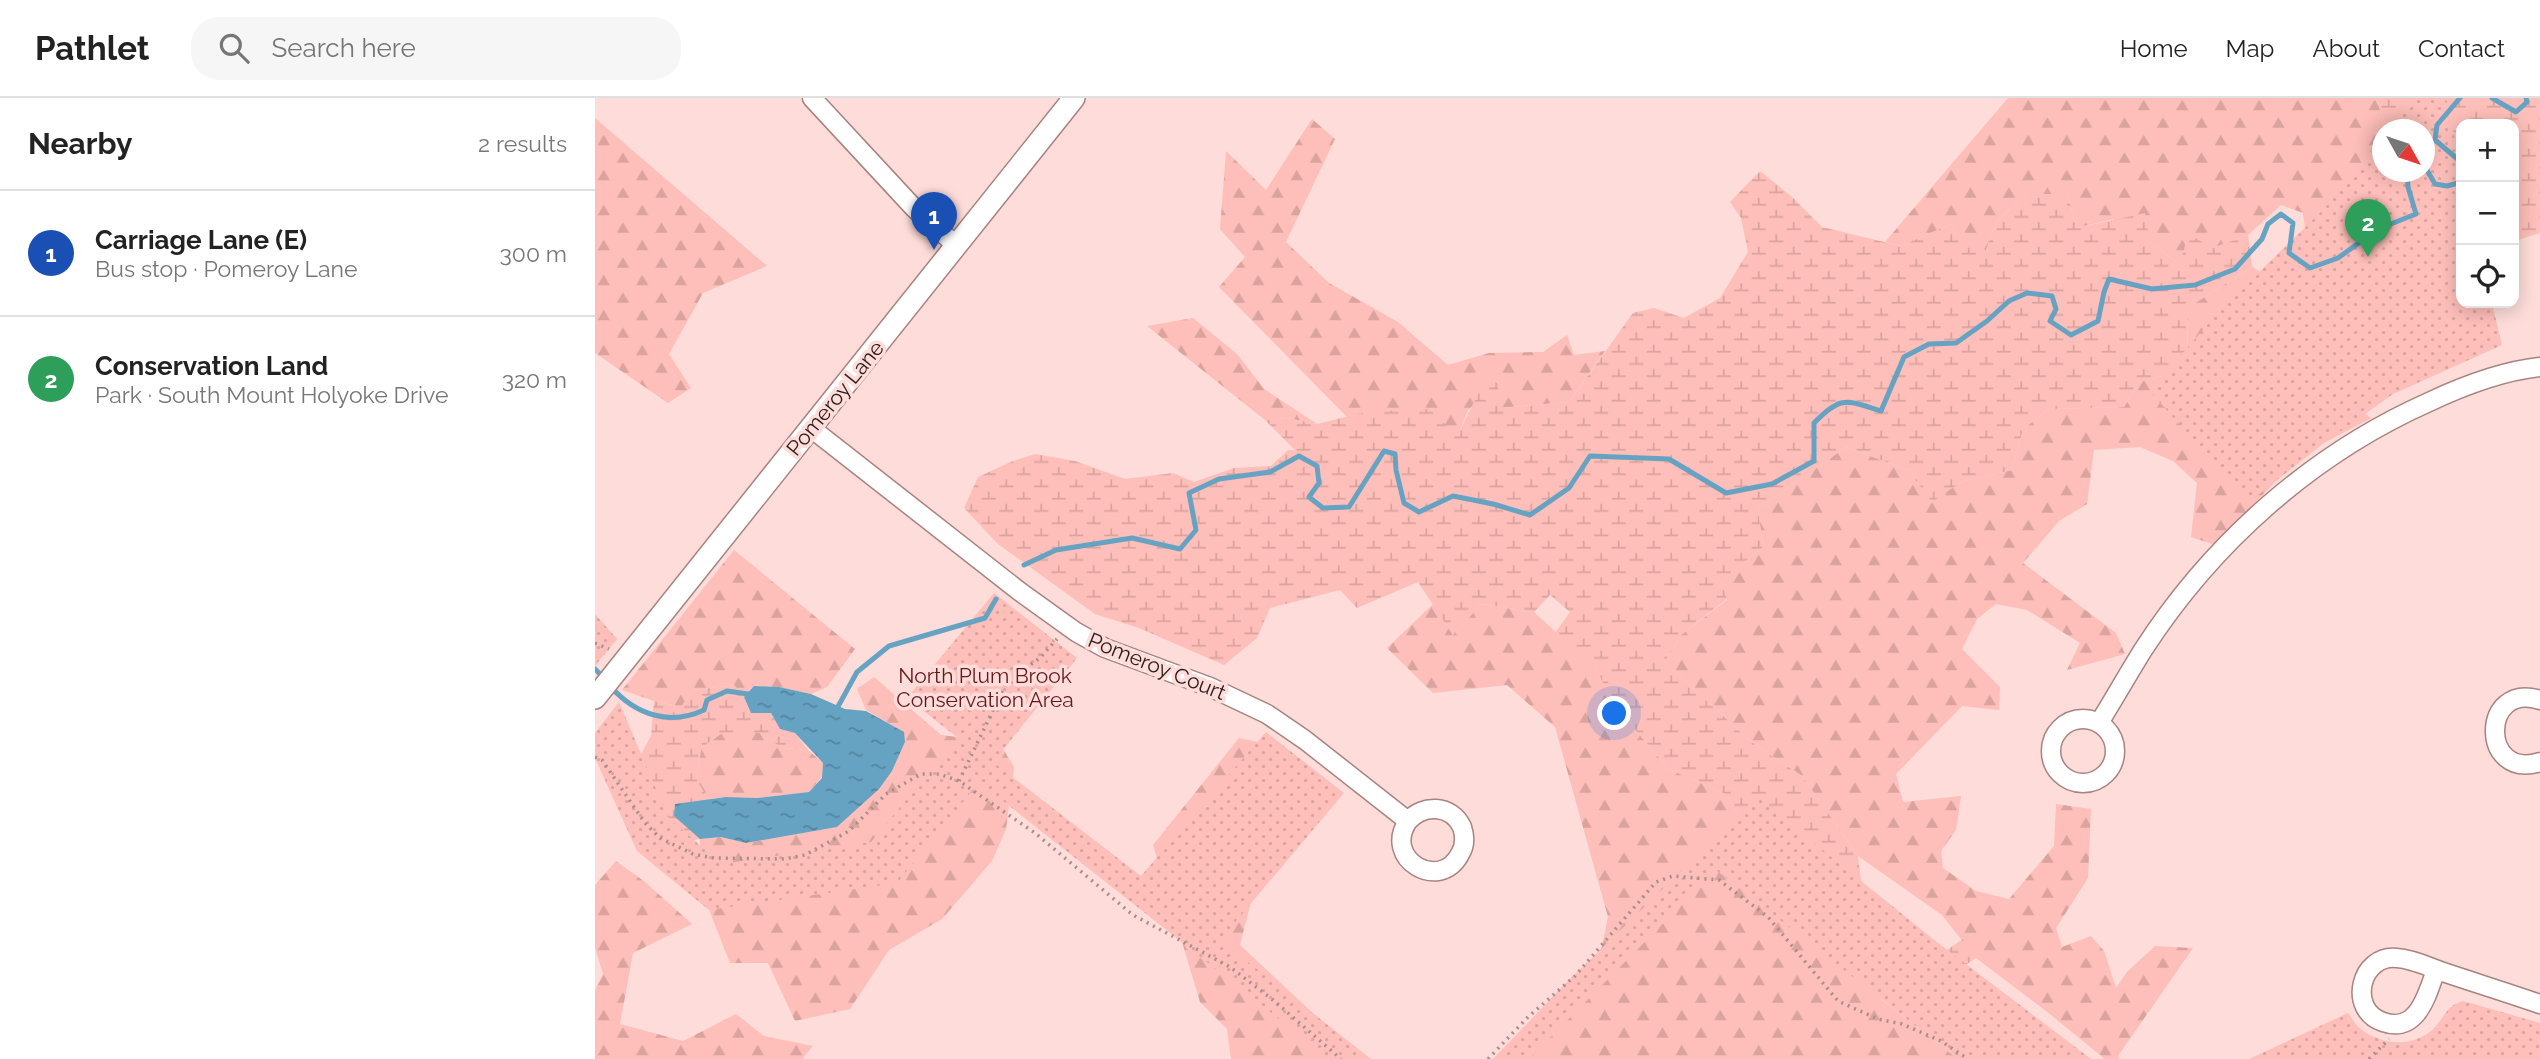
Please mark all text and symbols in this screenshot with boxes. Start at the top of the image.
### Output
search box [191,17,681,80]
text: Pathlet [35,29,149,68]
icon: search [215,29,253,67]
text: Search here [271,33,416,63]
text: Home [2120,34,2188,63]
text: Map [2226,34,2274,63]
text: About [2312,34,2380,63]
text: Contact [2418,34,2505,63]
north arrow [2372,119,2435,182]
map controls [2456,119,2519,308]
button: + [2456,119,2519,182]
text: Nearby [28,126,132,161]
text: 2 results [478,130,567,157]
button: − [2456,182,2519,245]
pin: 1 [911,192,957,250]
pin: 2 [2345,199,2391,257]
text: Carriage Lane (E) [95,225,307,255]
text: 1 [45,240,57,267]
text: 300 m [500,240,567,267]
button: locate [2456,245,2519,308]
text: Bus stop · Pomeroy Lane [95,255,357,282]
street label: Pomeroy Lane [781,336,889,460]
text: Conservation Land [95,351,328,381]
text: 2 [45,366,57,393]
text: 320 m [502,366,567,393]
text: Park · South Mount Holyoke Drive [95,381,448,408]
street label: Pomeroy Court [1085,627,1229,705]
park label: North Plum Brook Conservation Area [896,663,1074,712]
your location [1597,696,1631,730]

